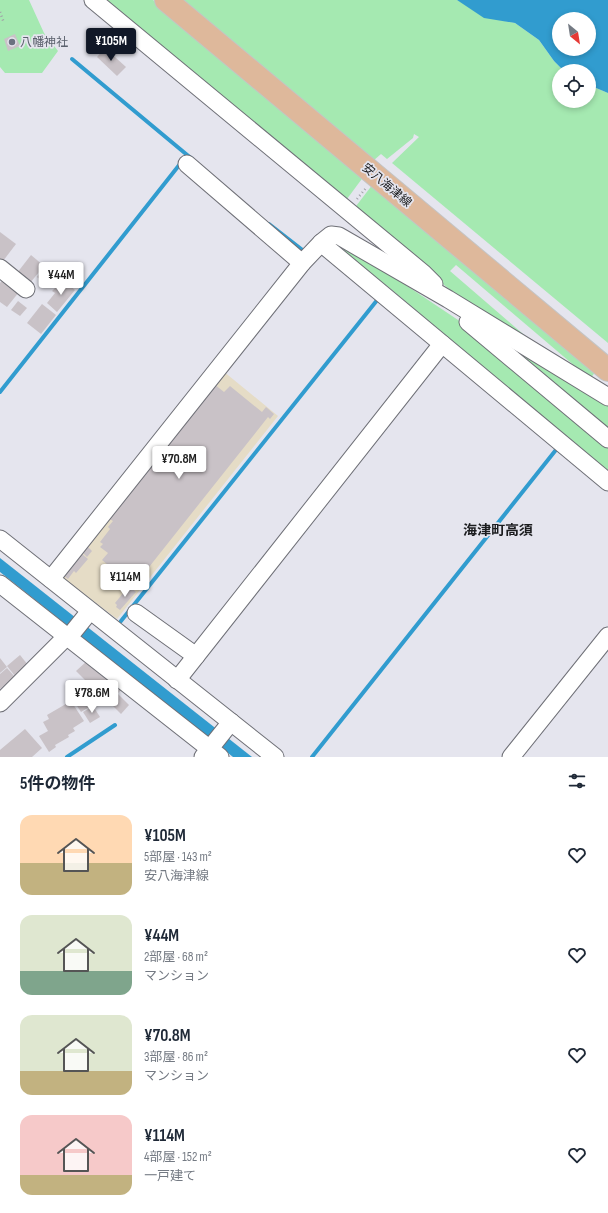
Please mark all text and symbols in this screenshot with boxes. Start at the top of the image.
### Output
north arrow [552,12,596,56]
map controls [552,12,596,108]
pin: ¥105M [83,28,139,62]
text: ¥105M [95,33,127,49]
place label: 八幡神社 [20,35,68,50]
marker: 八幡神社 [7,37,17,47]
button: locate [552,64,596,108]
street label: 安八海津線 [359,160,414,210]
pin: ¥44M [37,262,85,296]
text: ¥44M [48,267,74,283]
pin: ¥70.8M [146,446,212,480]
text: ¥70.8M [161,451,197,467]
district label: 海津町高須 [463,522,533,539]
pin: ¥114M [97,564,153,598]
text: ¥114M [109,569,141,585]
pin: ¥78.6M [59,680,125,714]
text: ¥78.6M [74,685,110,701]
icon: filters [566,770,588,792]
text: 5件の物件 [20,774,95,794]
text: ¥105M [144,826,186,846]
icon: home [52,831,100,879]
icon: heart [566,844,588,866]
text: 5部屋 · 143 m² [144,849,212,865]
text: 安八海津線 [144,868,209,884]
text: ¥44M [144,926,179,946]
icon: home [52,931,100,979]
icon: heart [566,944,588,966]
text: 2部屋 · 68 m² [144,949,208,965]
text: マンション [144,968,209,984]
text: ¥70.8M [144,1026,190,1046]
icon: home [52,1031,100,1079]
icon: heart [566,1044,588,1066]
text: 3部屋 · 86 m² [144,1049,208,1065]
text: マンション [144,1068,209,1084]
text: ¥114M [144,1126,185,1146]
icon: home [52,1131,100,1179]
icon: heart [566,1144,588,1166]
text: 4部屋 · 152 m² [144,1149,212,1165]
text: 一戸建て [144,1168,196,1184]

